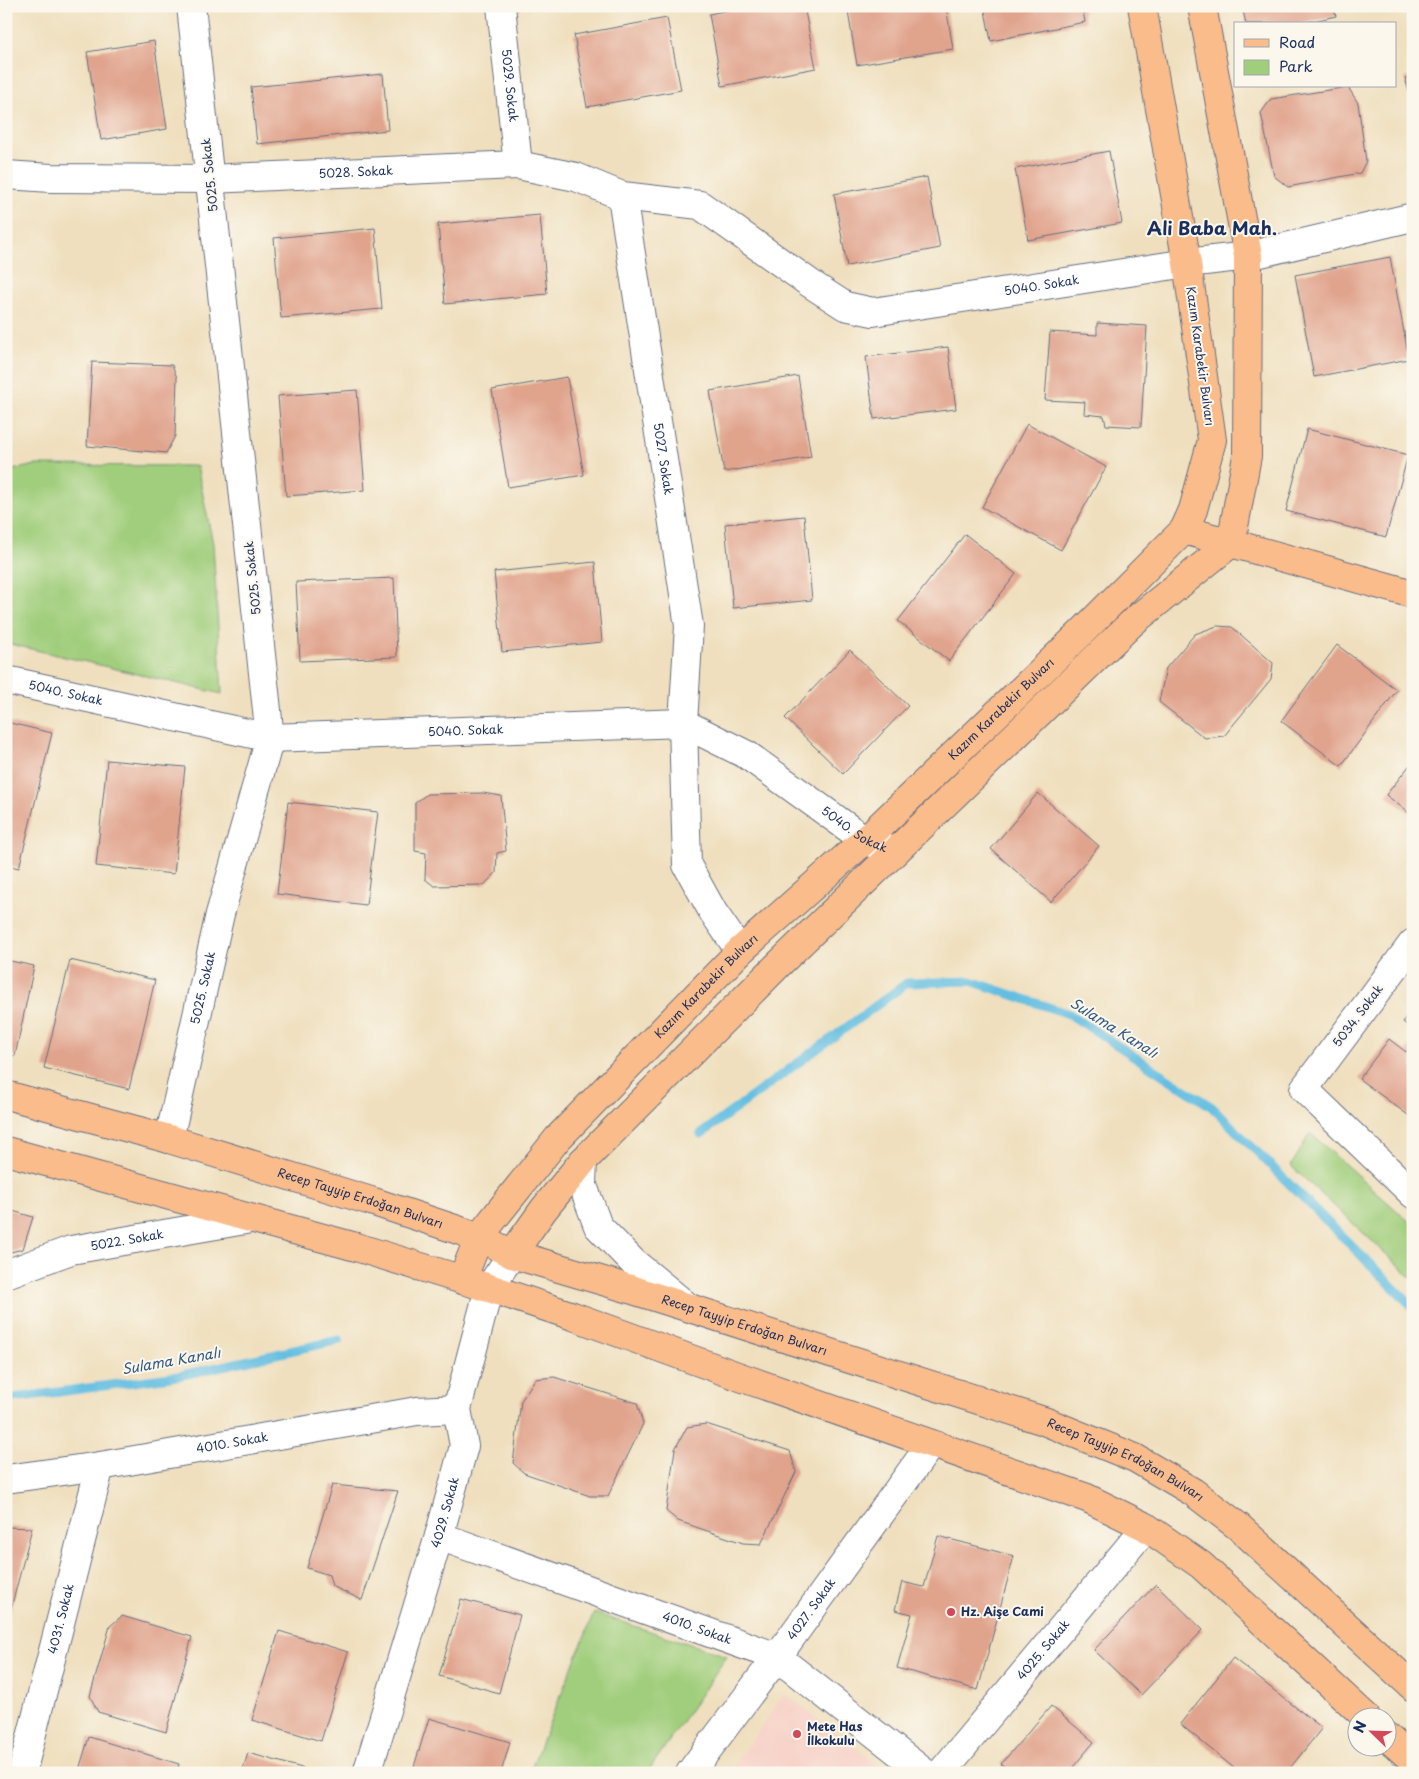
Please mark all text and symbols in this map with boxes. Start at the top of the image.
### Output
legend [1234,22,1396,88]
text: Road [1279,30,1315,53]
street label: 5029. Sokak [498,48,523,123]
text: Park [1279,54,1313,77]
street label: 5025. Sokak [196,137,222,213]
street label: 5028. Sokak [318,161,393,182]
district label: Ali Baba Mah. [1147,214,1277,241]
street label: 5040. Sokak [1003,270,1080,299]
street label: Kazım Karabekir Bulvarı [1182,285,1220,427]
street label: 5027. Sokak [649,421,678,496]
street label: 5025. Sokak [239,540,265,616]
street label: Kazım Karabekir Bulvarı [944,653,1058,764]
street label: 5040. Sokak [27,675,105,709]
street label: 5040. Sokak [427,720,504,740]
street label: 5040. Sokak [818,801,890,856]
street label: Kazım Karabekir Bulvarı [650,929,761,1042]
street label: 5025. Sokak [185,949,219,1026]
street label: 5034. Sokak [1328,980,1387,1050]
water label: Sulama Kanalı [1066,992,1163,1063]
street label: Recep Tayyip Erdoğan Bulvarı [275,1163,446,1232]
street label: 5022. Sokak [89,1224,165,1255]
street label: Recep Tayyip Erdoğan Bulvarı [659,1290,830,1359]
water label: Sulama Kanalı [120,1341,223,1380]
street label: Recep Tayyip Erdoğan Bulvarı [1044,1413,1208,1505]
street label: 4010. Sokak [195,1427,269,1457]
street label: 4029. Sokak [426,1475,463,1550]
street label: 4027. Sokak [782,1574,839,1643]
street label: 4031. Sokak [43,1581,78,1656]
place label: Hz. Aişe Cami [961,1602,1044,1620]
marker: Hz. Aişe Cami [945,1606,957,1618]
street label: 4010. Sokak [660,1607,735,1648]
street label: 4025. Sokak [1012,1615,1073,1684]
north arrow [1346,1706,1396,1756]
place label: Mete Has İlkokulu [807,1717,863,1749]
text: N [1348,1718,1371,1736]
marker: Mete Has İlkokulu [791,1728,803,1740]

